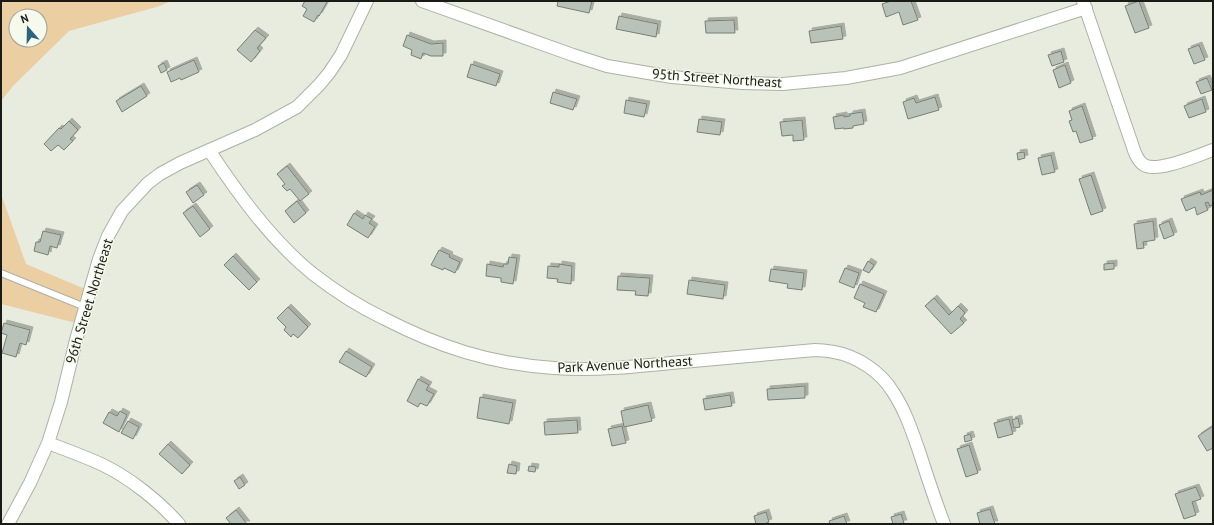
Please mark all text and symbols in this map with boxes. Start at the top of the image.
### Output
north arrow [8,8,48,48]
text: N [19,11,30,26]
street label: 95th Street Northeast [651,64,783,92]
street label: 96th Street Northeast [61,236,117,366]
street label: Park Avenue Northeast [557,351,693,377]

